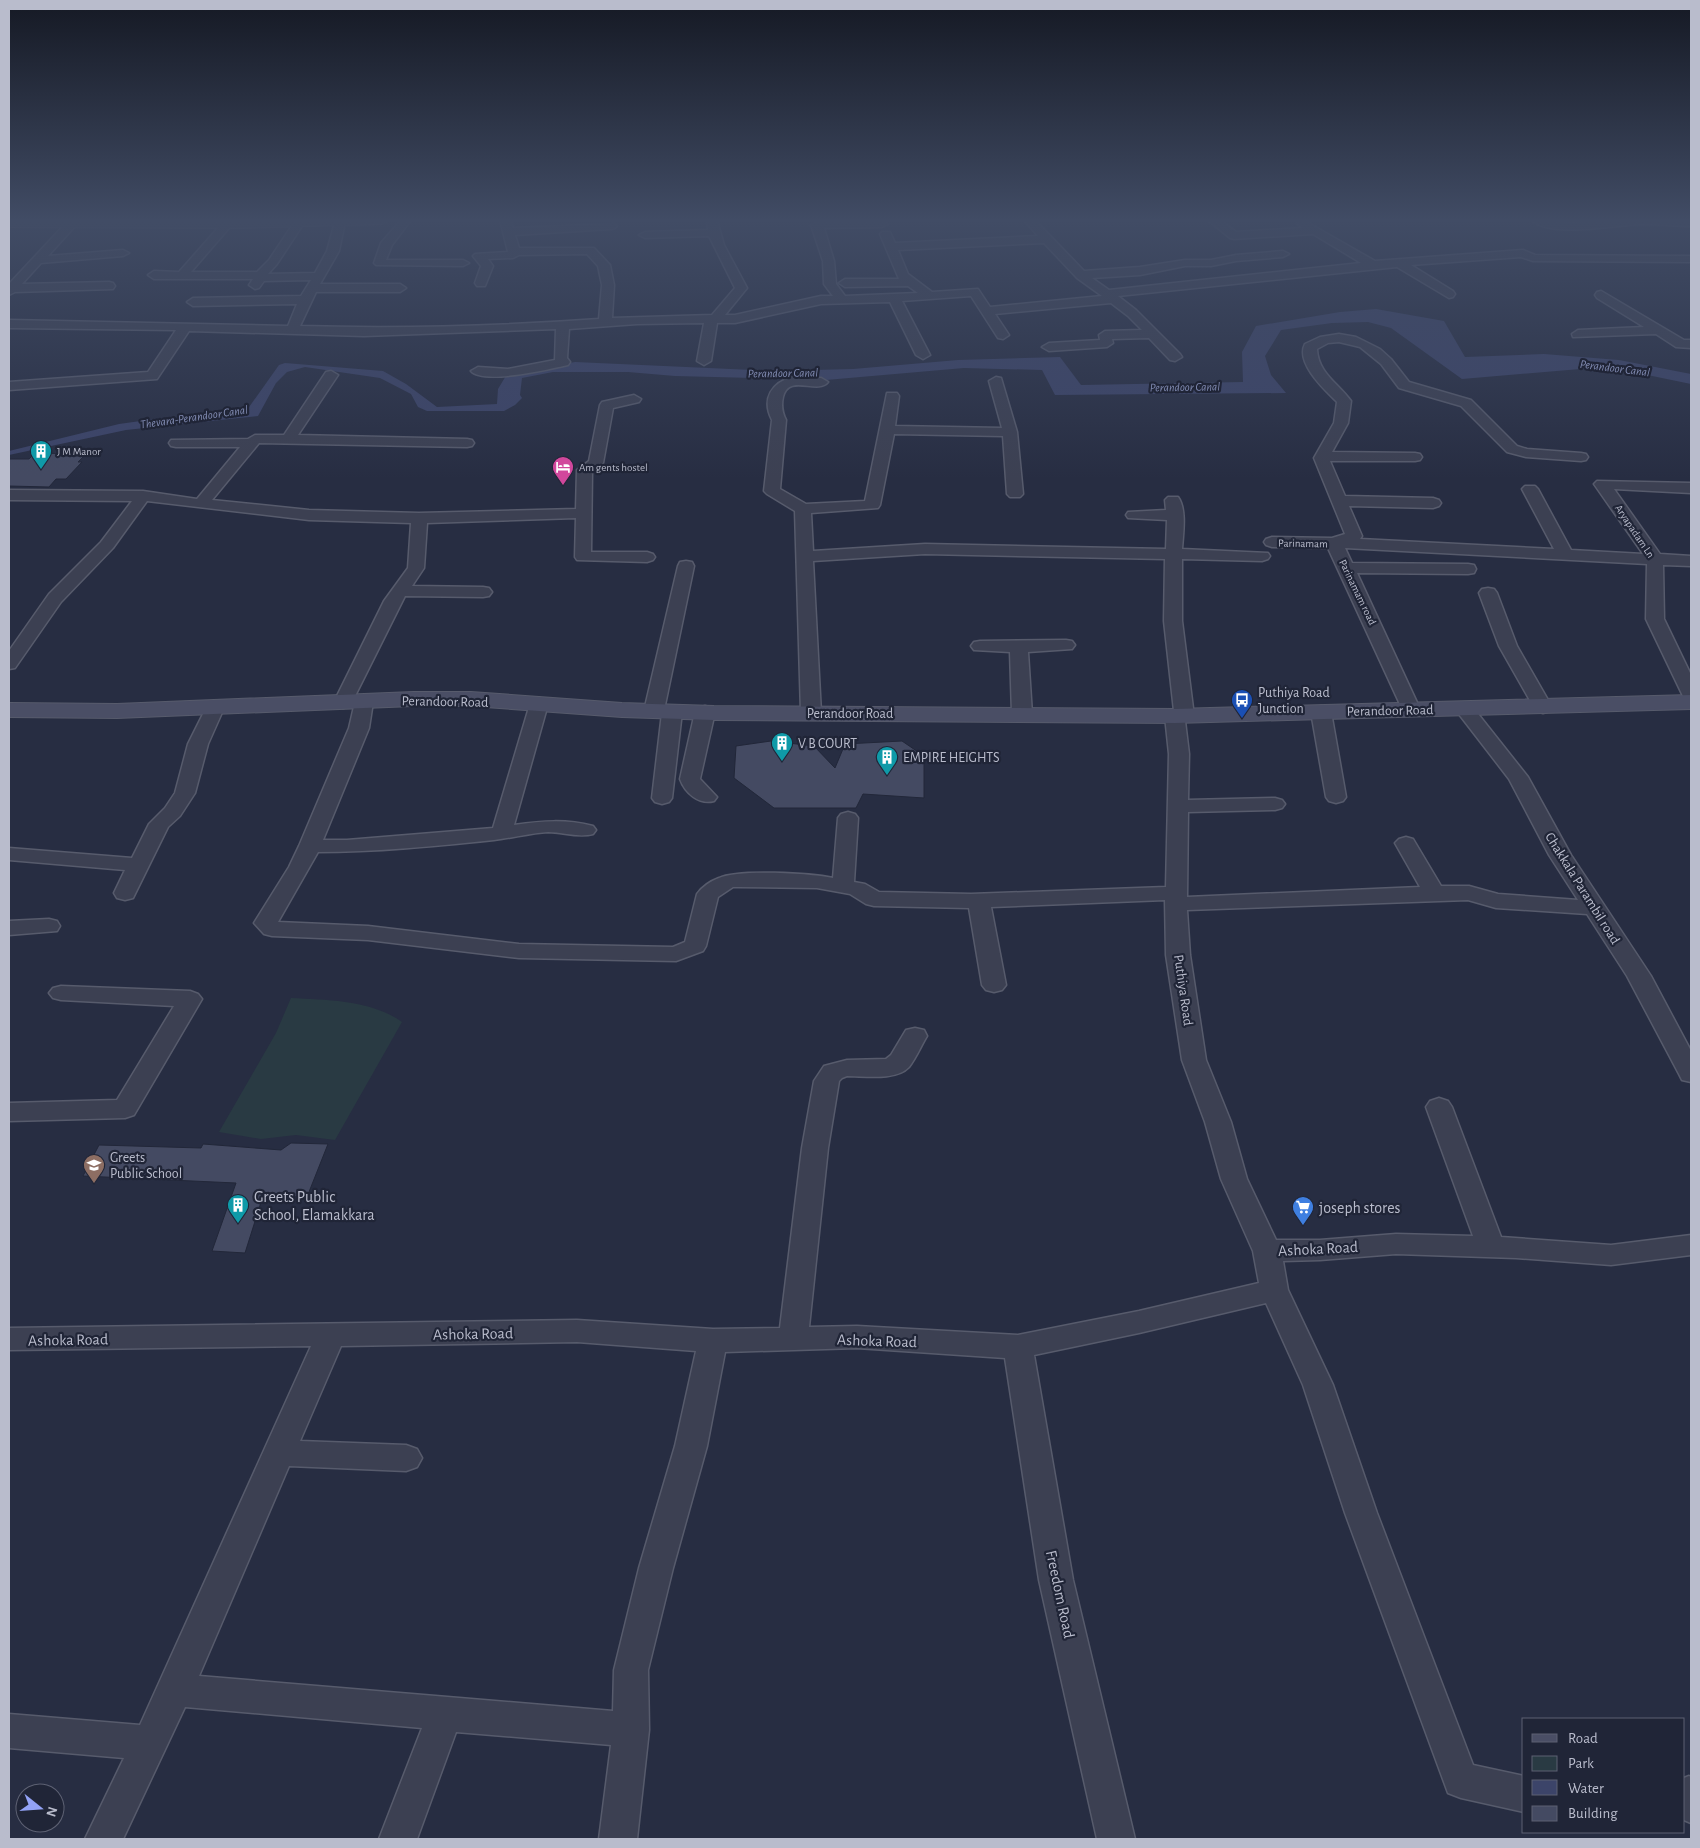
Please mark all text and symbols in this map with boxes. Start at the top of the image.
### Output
water label: Perandoor Canal [1579,358,1651,378]
water label: Perandoor Canal [748,366,818,380]
water label: Perandoor Canal [1150,380,1220,394]
water label: Thevara-Perandoor Canal [139,403,249,431]
building icon: J M Manor [29,439,53,470]
place label: J M Manor [57,446,101,457]
hotel icon: Am gents hostel [551,455,575,486]
place label: Am gents hostel [579,462,648,473]
street label: Aryapadam Ln [1613,503,1656,560]
street label: Parinamam [1278,538,1328,549]
street label: Parinamam road [1337,558,1378,627]
place label: Puthiya Road Junction [1258,686,1330,716]
bus stop icon: Puthiya Road Junction [1230,688,1254,719]
street label: Perandoor Road [402,694,488,710]
street label: Perandoor Road [1347,703,1433,719]
street label: Perandoor Road [807,707,893,721]
building icon: V B COURT [770,731,794,762]
place label: V B COURT [798,737,857,751]
building icon: EMPIRE HEIGHTS [875,745,899,776]
place label: EMPIRE HEIGHTS [903,751,1000,765]
street label: Chakkala Parambil road [1542,830,1622,947]
street label: Puthiya Road [1171,954,1195,1027]
place label: Greets Public School [110,1151,182,1181]
school or university icon: Greets Public School [82,1153,106,1184]
place label: Greets Public School, Elamakkara [254,1189,375,1223]
building icon: Greets Public School, Elamakkara [226,1193,250,1224]
supermarket icon: joseph stores [1291,1195,1315,1226]
place label: joseph stores [1319,1200,1401,1217]
street label: Ashoka Road [1278,1239,1359,1259]
street label: Ashoka Road [433,1325,513,1343]
street label: Ashoka Road [28,1331,108,1349]
street label: Ashoka Road [837,1332,917,1350]
street label: Freedom Road [1043,1549,1077,1640]
legend [1522,1718,1685,1833]
text: Road [1568,1731,1598,1746]
text: Park [1568,1756,1594,1771]
text: Water [1568,1781,1604,1796]
north arrow [15,1783,65,1833]
text: N [43,1805,60,1818]
text: Building [1568,1806,1618,1821]

